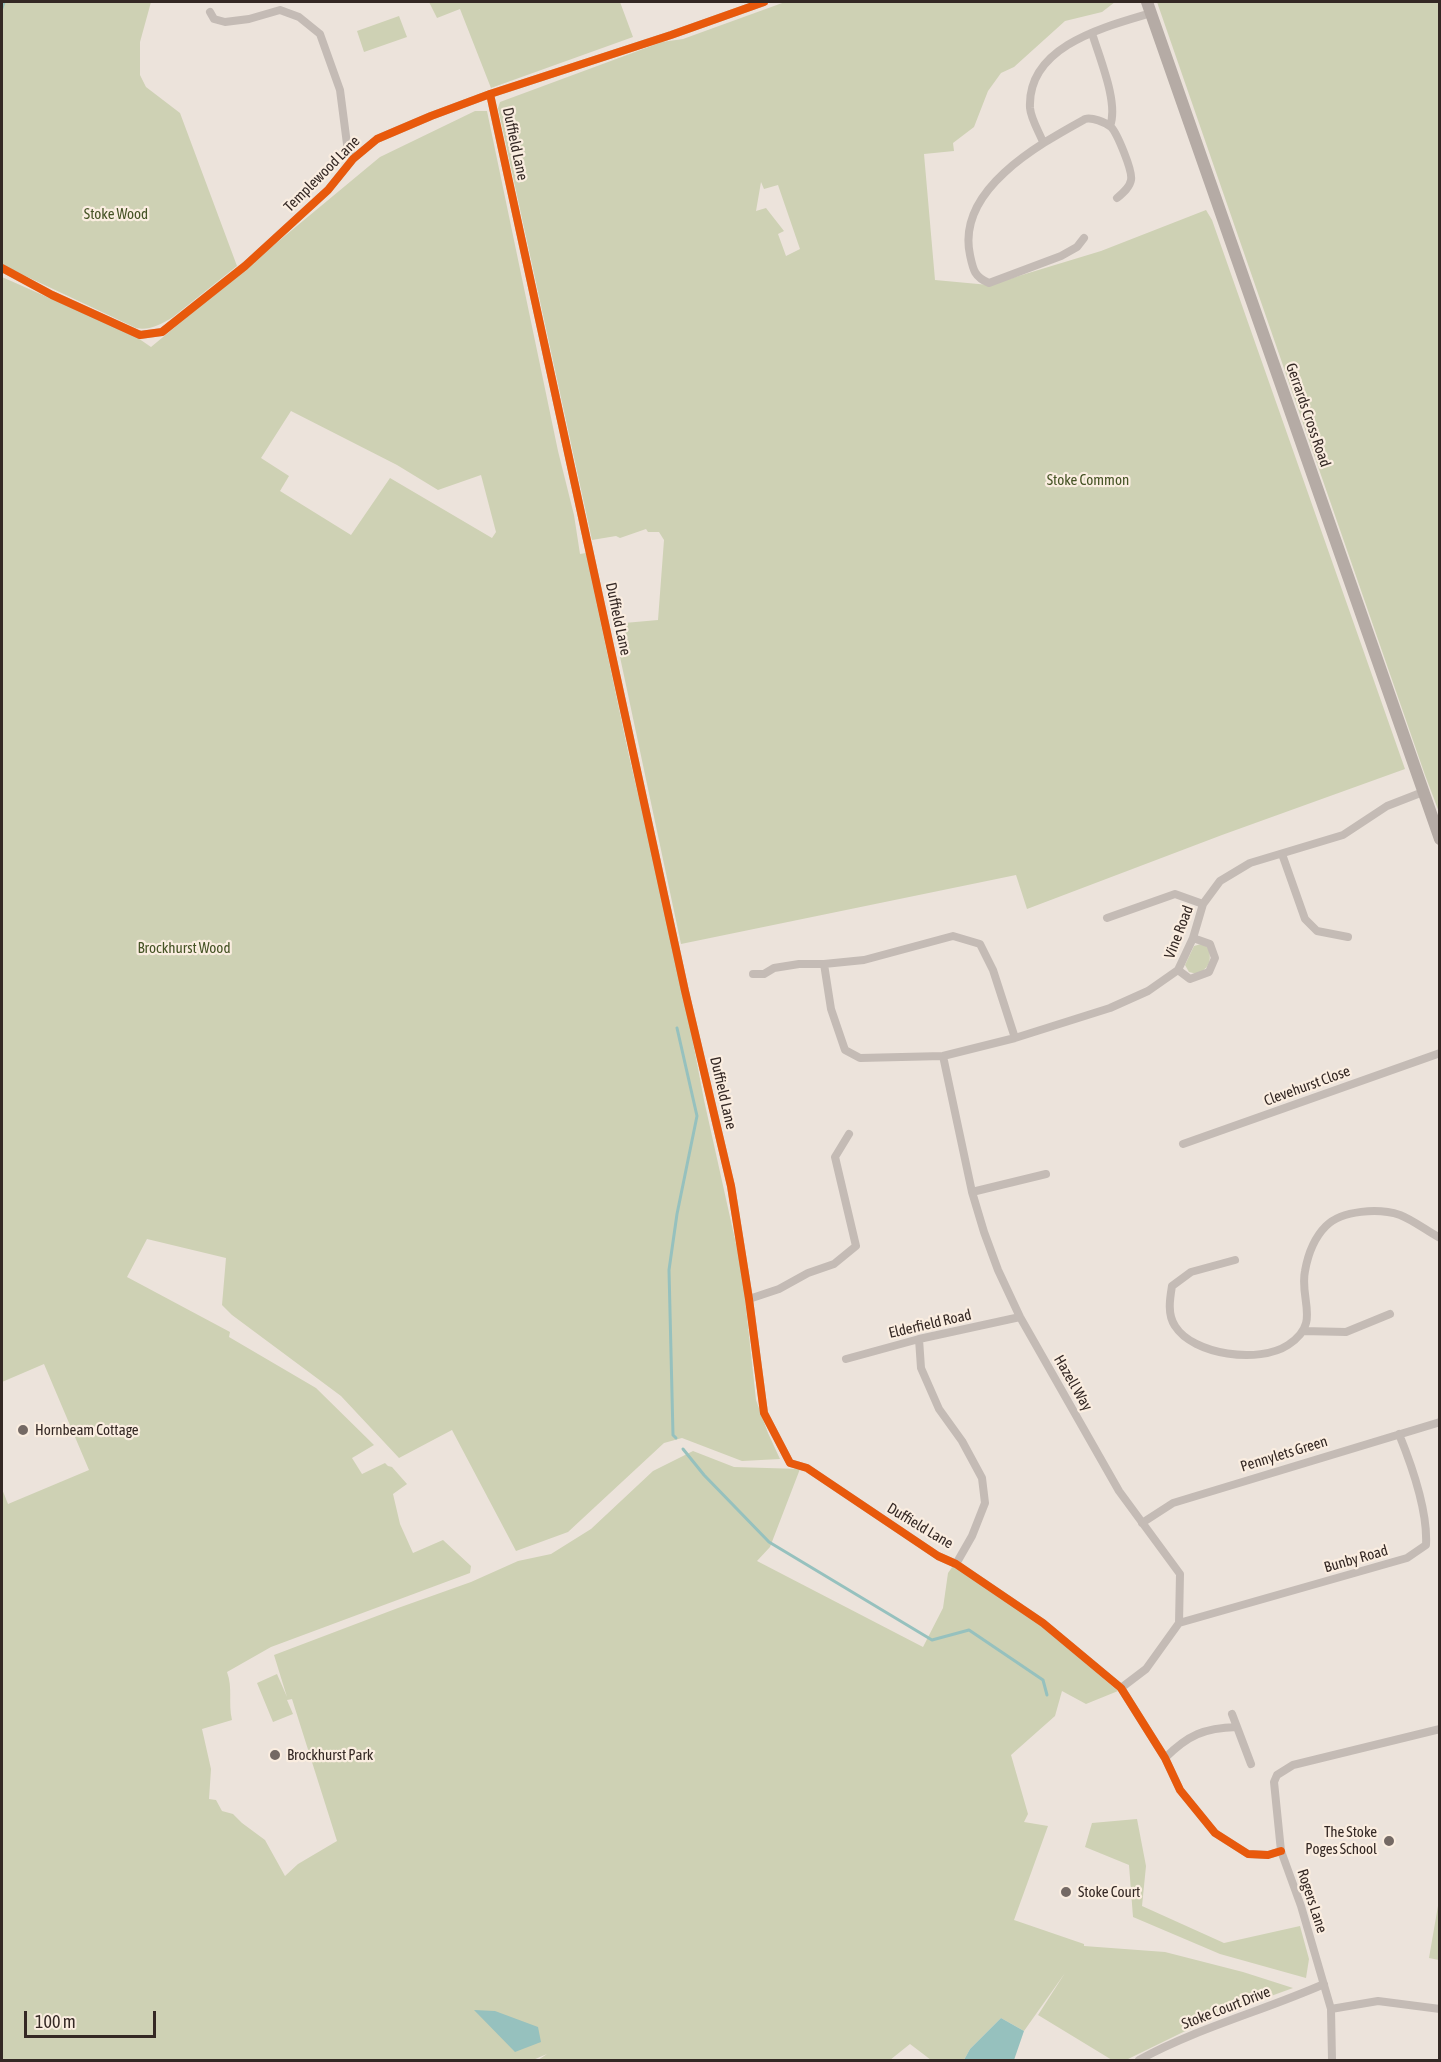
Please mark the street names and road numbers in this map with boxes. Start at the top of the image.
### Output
street label: Duffield Lane [499,106,531,182]
street label: Templewood Lane [280,132,364,216]
street label: Gerrards Cross Road [1282,361,1334,469]
street label: Duffield Lane [602,581,634,657]
street label: Vine Road [1161,903,1197,961]
street label: Duffield Lane [706,1055,740,1131]
street label: Clevehurst Close [1261,1062,1353,1110]
street label: Elderfield Road [887,1306,973,1342]
street label: Hazell Way [1050,1352,1096,1414]
street label: Pennylets Green [1238,1432,1330,1476]
street label: Duffield Lane [884,1499,956,1553]
street label: Bunby Road [1322,1541,1390,1577]
street label: Rogers Lane [1293,1867,1331,1935]
street label: Stoke Court Drive [1179,1983,1273,2033]

